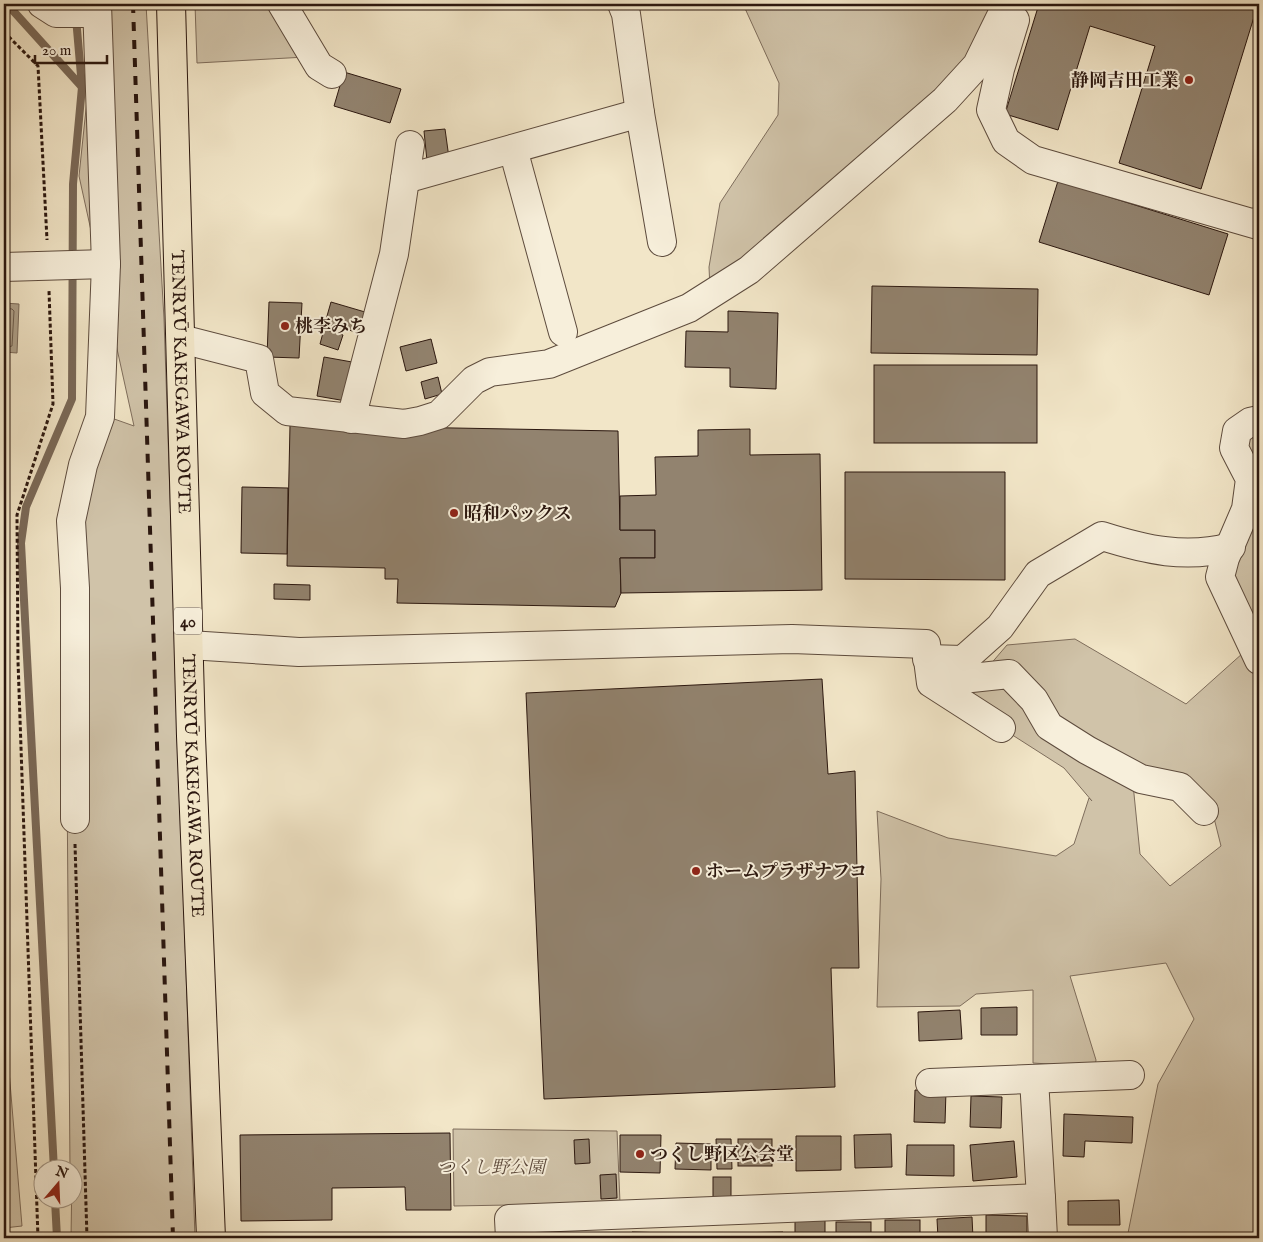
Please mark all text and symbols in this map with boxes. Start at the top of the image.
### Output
scale bar [35,32,108,64]
text: 20 m [42,41,72,60]
place label: 静岡吉田工業 [1071,70,1179,93]
marker: 静岡吉田工業 [1183,74,1195,86]
street label: TENRYŪ KAKEGAWA ROUTE [165,250,195,514]
place label: 桃李みち [295,316,367,339]
marker: 桃李みち [279,320,291,332]
place label: 昭和パックス [464,503,572,526]
marker: 昭和パックス [448,507,460,519]
road number: 40 [174,608,202,634]
street label: TENRYŪ KAKEGAWA ROUTE [176,654,208,918]
place label: ホームプラザナフコ [706,861,867,884]
marker: ホームプラザナフコ [690,865,702,877]
place label: つくし野区公会堂 [650,1144,794,1167]
marker: つくし野区公会堂 [634,1148,646,1160]
park label: つくし野公園 [437,1157,548,1180]
north arrow [32,1160,82,1210]
text: N [52,1162,71,1183]

